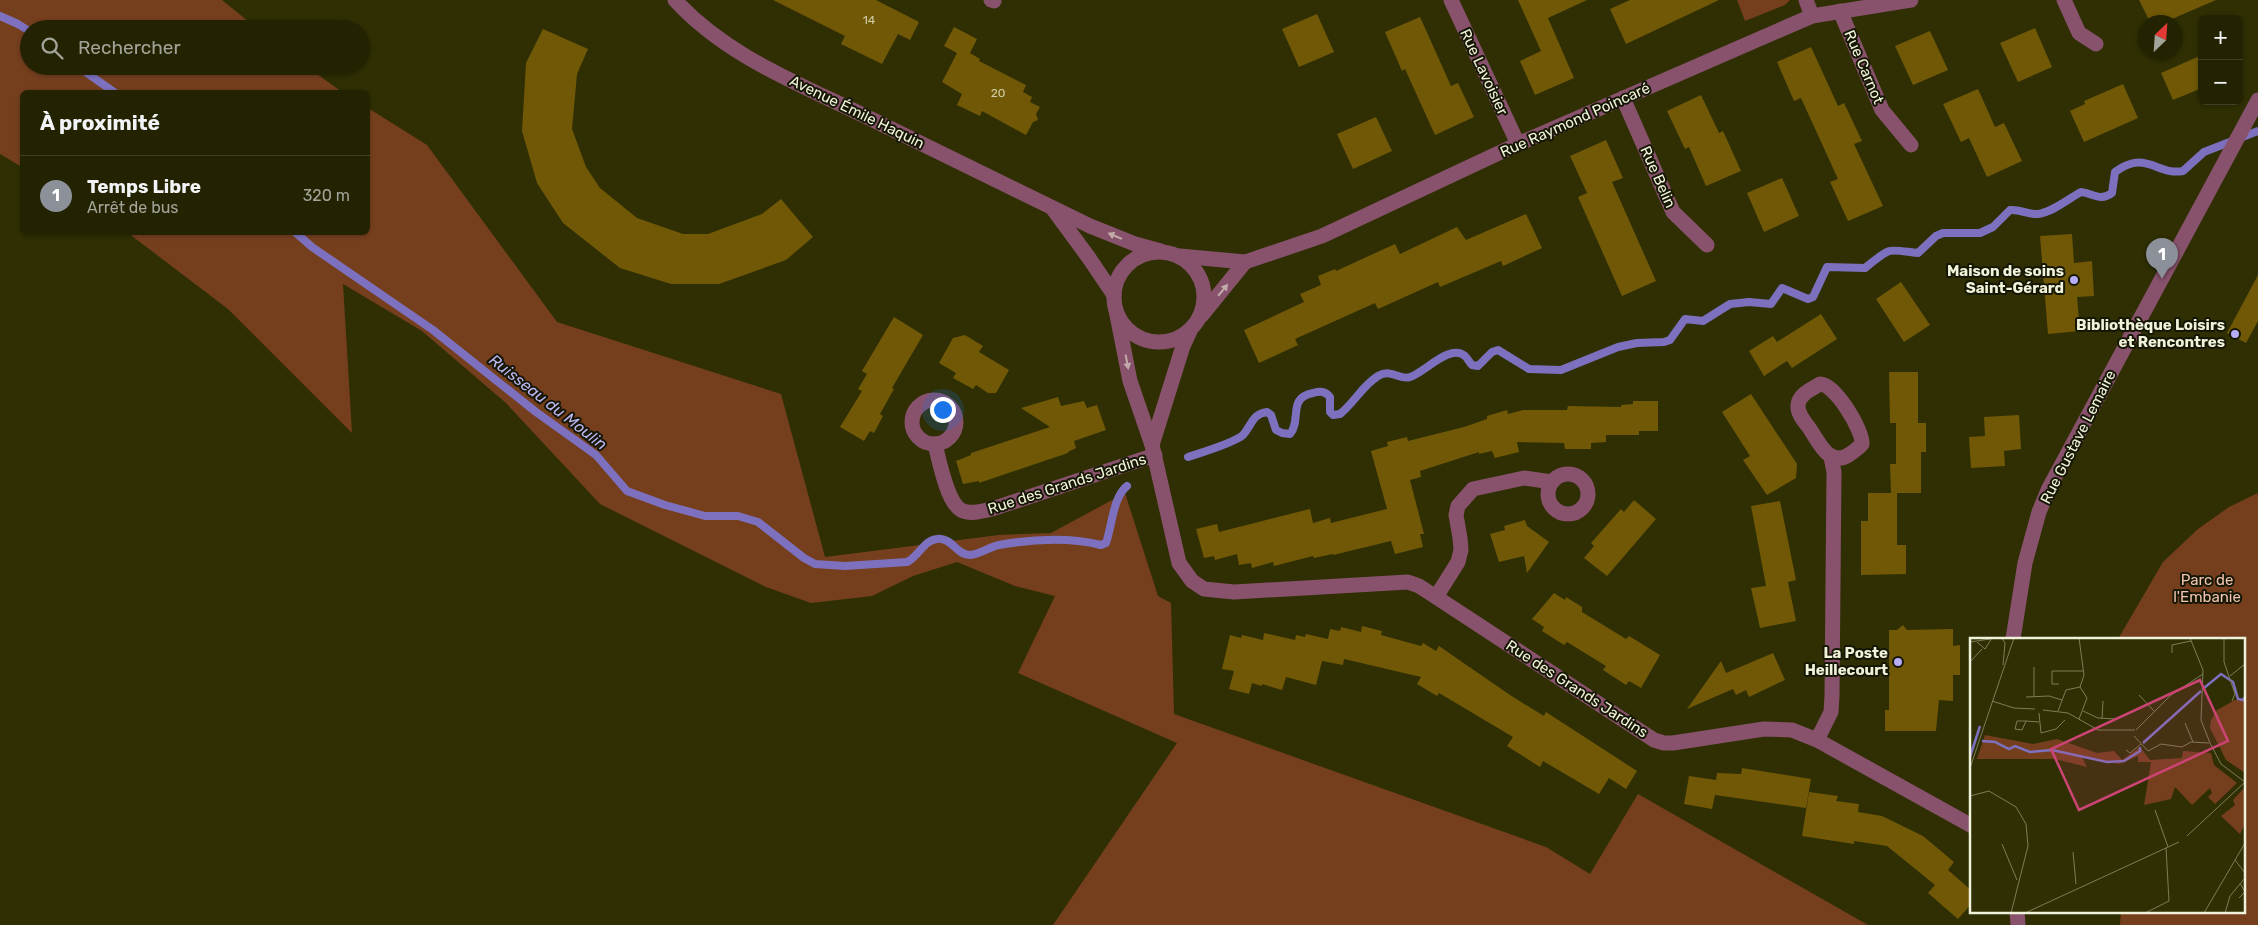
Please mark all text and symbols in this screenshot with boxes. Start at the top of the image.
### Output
house number: 14 [863,13,876,27]
north arrow [2138,15,2183,60]
map controls [2198,15,2243,105]
button: + [2198,15,2243,60]
search box [20,20,370,75]
street label: Rue Lavoisier [1456,26,1512,118]
street label: Rue Carnot [1840,27,1888,107]
icon: search [38,34,66,62]
text: Rechercher [78,36,181,59]
button: − [2198,60,2243,105]
street label: Avenue Émile Haquin [787,72,927,152]
street label: Rue Raymond Poincaré [1497,79,1653,161]
house number: 20 [991,86,1005,100]
text: À proximité [40,110,160,135]
street label: Rue Belin [1636,143,1680,211]
text: Temps Libre [87,175,201,198]
text: 1 [52,186,60,205]
text: 320 m [303,186,350,205]
text: Arrêt de bus [87,198,179,217]
one-way arrow [1108,232,1122,240]
pin: 1 [2146,238,2178,279]
place label: Maison de soins Saint-Gérard [1947,262,2064,297]
marker: Maison de soins Saint-Gérard [2068,274,2080,286]
one-way arrow [1218,283,1229,296]
place label: Bibliothèque Loisirs et Rencontres [2076,316,2225,351]
marker: Bibliothèque Loisirs et Rencontres [2229,328,2241,340]
water label: Ruisseau du Moulin [485,350,611,454]
one-way arrow [1123,355,1131,371]
street label: Rue Gustave Lemaire [2036,367,2120,507]
your location [930,397,956,423]
street label: Rue des Grands Jardins [985,450,1149,518]
park label: Parc de l'Embanie [2173,571,2241,606]
street label: Rue des Grands Jardins [1503,636,1652,742]
inset map [1970,638,2246,912]
place label: La Poste Heillecourt [1805,644,1888,679]
marker: La Poste Heillecourt [1892,656,1904,668]

